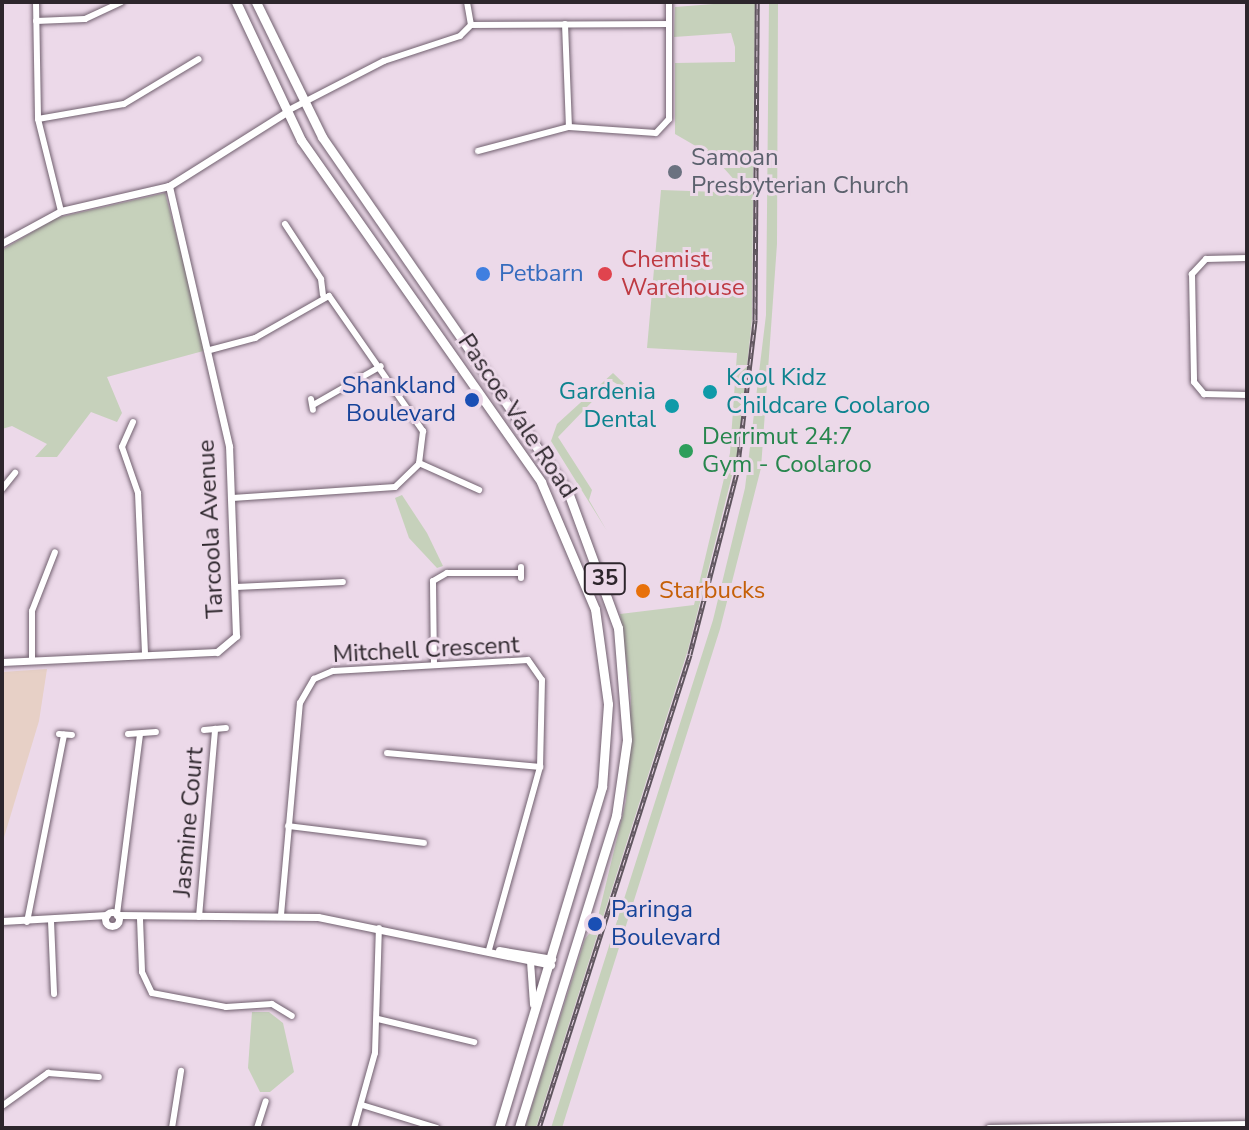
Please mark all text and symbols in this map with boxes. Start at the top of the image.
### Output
place label: Samoan Presbyterian Church [691,144,909,200]
marker: Samoan Presbyterian Church [666,163,684,181]
place label: Chemist Warehouse [621,246,745,302]
place label: Petbarn [499,260,584,288]
marker: Petbarn [474,265,492,283]
marker: Chemist Warehouse [596,265,614,283]
street label: Pascoe Vale Road [451,328,583,504]
place label: Kool Kidz Childcare Coolaroo [726,364,930,420]
place label: Shankland Boulevard [342,372,456,428]
place label: Gardenia Dental [559,378,656,434]
marker: Kool Kidz Childcare Coolaroo [701,383,719,401]
marker: Shankland Boulevard [463,391,481,409]
marker: Gardenia Dental [663,397,681,415]
place label: Derrimut 24:7 Gym - Coolaroo [702,423,872,479]
street label: Tarcoola Avenue [192,439,230,619]
marker: Derrimut 24:7 Gym - Coolaroo [677,442,695,460]
road number: 35 [583,561,627,597]
place label: Starbucks [659,577,765,605]
marker: Starbucks [634,582,652,600]
street label: Mitchell Crescent [332,631,520,669]
street label: Jasmine Court [168,746,210,898]
place label: Paringa Boulevard [611,896,721,952]
marker: Paringa Boulevard [586,915,604,933]

